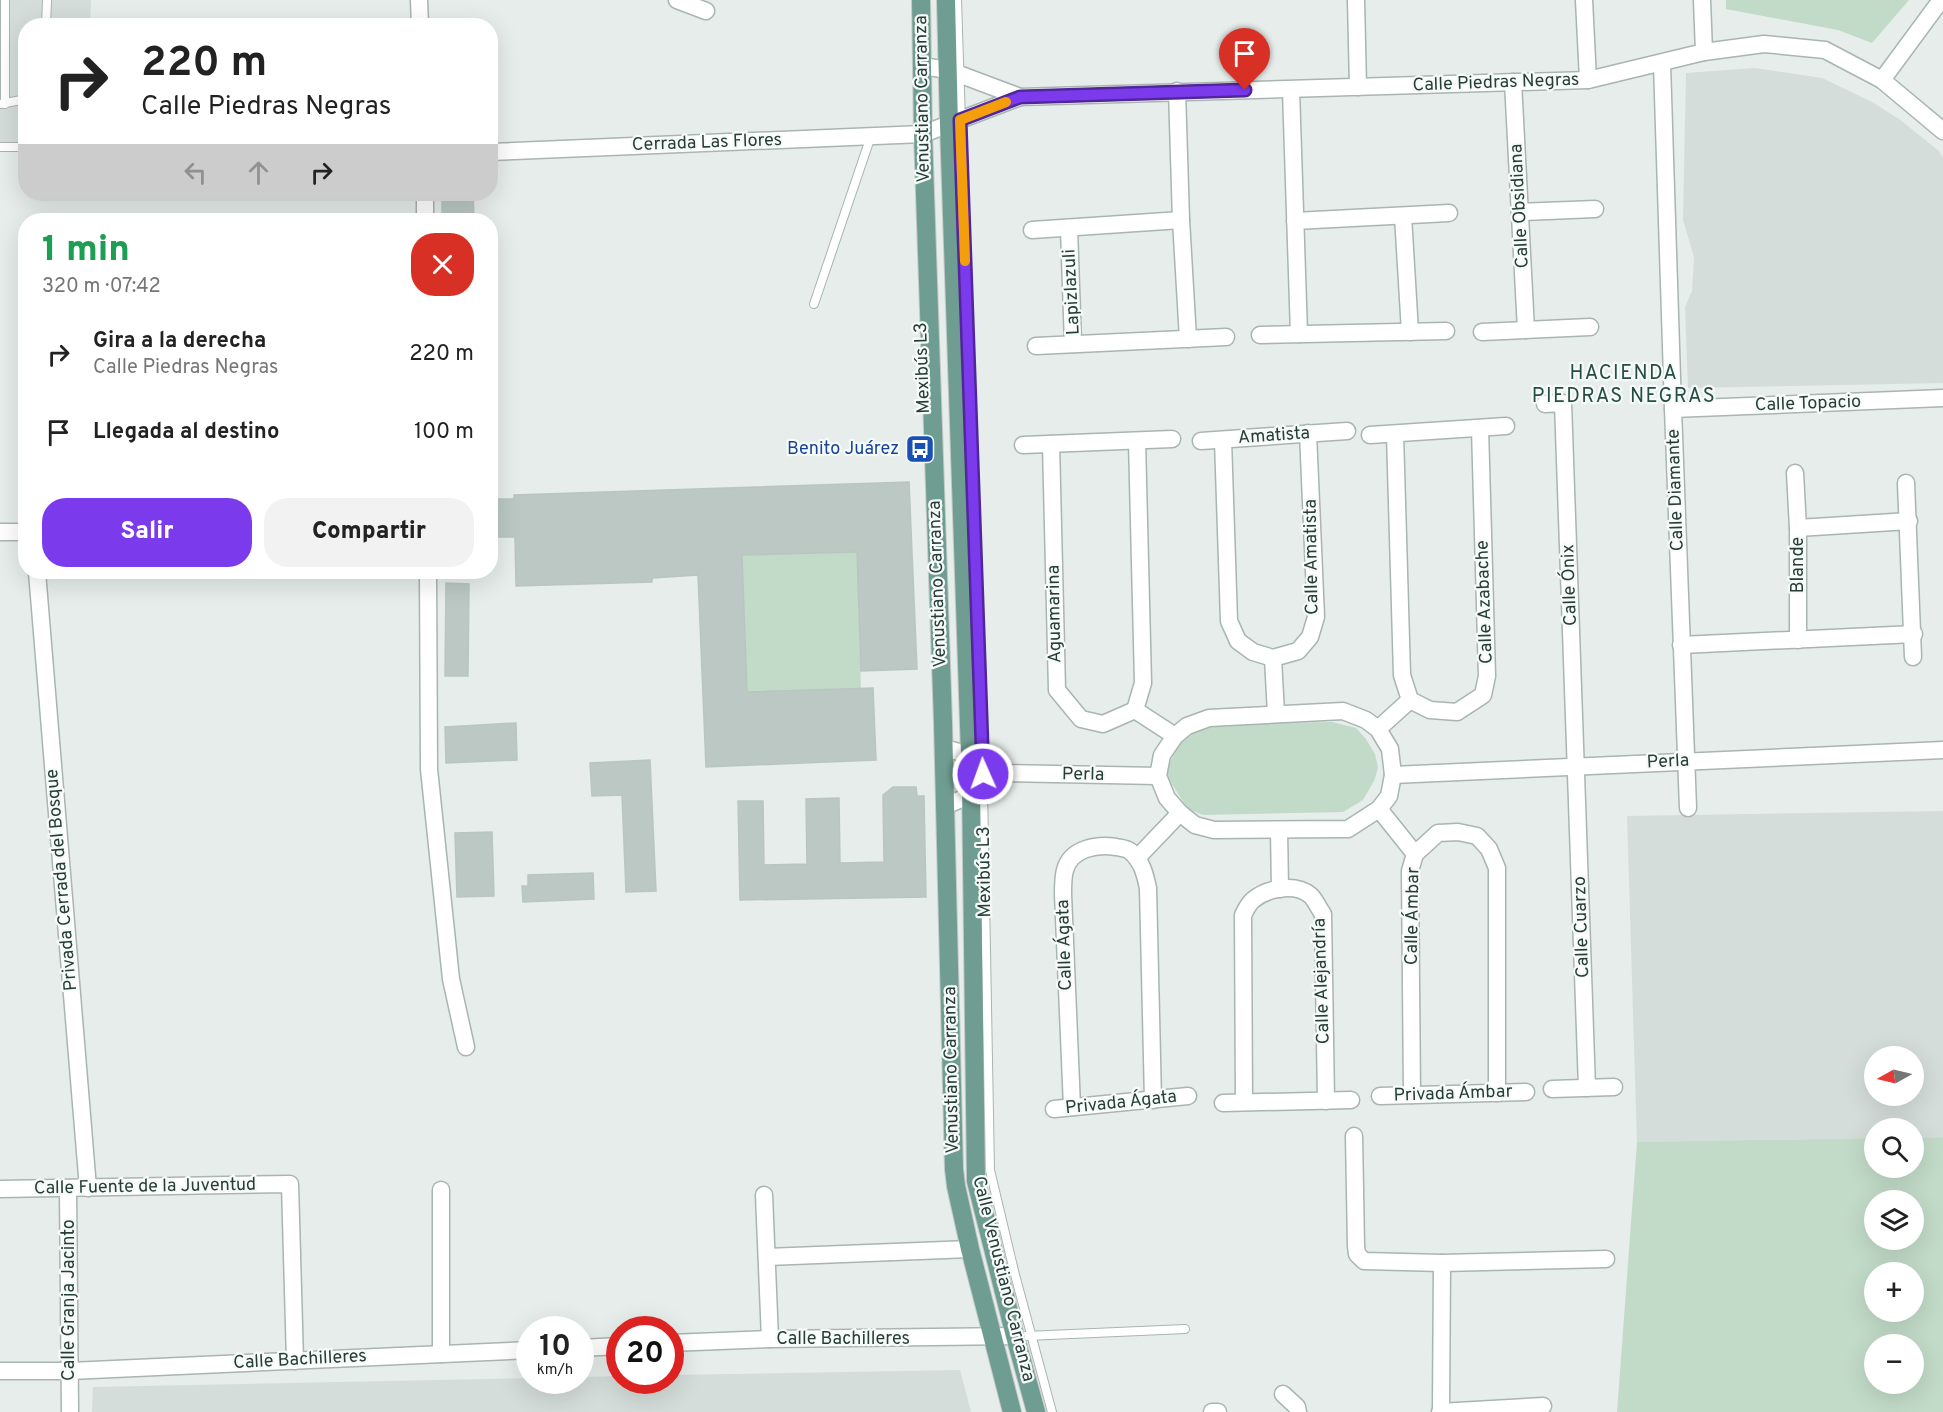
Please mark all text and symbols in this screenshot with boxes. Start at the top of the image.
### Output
street label: Venustiano Carranza [910,15,936,183]
pin [1219,28,1270,90]
icon: arrive [1228,37,1261,70]
text: 220 m [141,38,267,91]
icon: right [42,42,120,120]
street label: Calle Piedras Negras [1412,69,1580,97]
text: Calle Piedras Negras [141,90,391,124]
street label: Cerrada Las Flores [632,129,782,157]
street label: Calle Obsidiana [1505,143,1535,269]
icon: left [179,156,212,189]
icon: ahead [242,156,275,189]
icon: right [305,156,338,189]
text: 1 min [42,228,130,274]
button: close [411,233,474,296]
street label: Lapizlazuli [1058,248,1086,336]
text: 320 m · 07:42 [42,274,161,300]
street label: Mexibús L3 [910,322,936,414]
text: Gira a la derecha [93,328,266,355]
icon: right [42,338,75,371]
text: 220 m [409,341,474,368]
text: Calle Piedras Negras [93,355,278,381]
district label: HACIENDA PIEDRAS NEGRAS [1532,361,1716,410]
street label: Calle Topacio [1754,391,1862,417]
icon: arrive [42,416,75,449]
text: Llegada al destino [93,419,279,446]
text: 100 m [414,419,474,446]
street label: Amatista [1237,422,1311,450]
street label: Calle Diamante [1662,429,1690,551]
bus stop icon: Benito Juárez [904,433,936,465]
place label: Benito Juárez [787,438,899,461]
button: Salir [42,498,252,567]
button: Compartir [264,498,474,567]
street label: Calle Amatista [1299,499,1325,615]
street label: Venustiano Carranza [924,500,952,668]
street label: Blande [1787,537,1810,593]
street label: Calle Azabache [1471,540,1499,664]
street label: Calle Ónix [1555,544,1583,626]
street label: Aguamarina [1043,565,1067,663]
position arrow [951,742,1015,806]
street label: Perla [1646,749,1690,775]
street label: Perla [1062,763,1104,787]
street label: Privada Cerrada del Bosque [41,768,83,992]
street label: Mexibús L3 [973,826,997,918]
street label: Calle Ámbar [1399,867,1425,965]
street label: Calle Cuarzo [1569,876,1595,978]
street label: Calle Ágata [1050,899,1078,991]
street label: Calle Alejandría [1308,918,1336,1044]
street label: Venustiano Carranza [939,986,965,1154]
north arrow [1864,1046,1924,1106]
map controls [1864,1046,1924,1394]
street label: Privada Ámbar [1393,1078,1513,1108]
street label: Privada Ágata [1064,1084,1178,1120]
button: search [1864,1118,1924,1178]
street label: Calle Fuente de la Juventud [34,1174,256,1200]
street label: Calle Venustiano Carranza [966,1174,1040,1384]
button: layers [1864,1190,1924,1250]
street label: Calle Granja Jacinto [58,1219,81,1381]
button: + [1864,1262,1924,1322]
speed limit sign: 20 [606,1316,684,1394]
street label: Calle Bachilleres [776,1328,910,1351]
text: 10 [539,1329,571,1366]
button: − [1864,1334,1924,1394]
street label: Calle Bachilleres [233,1345,367,1375]
text: km/h [537,1361,573,1380]

